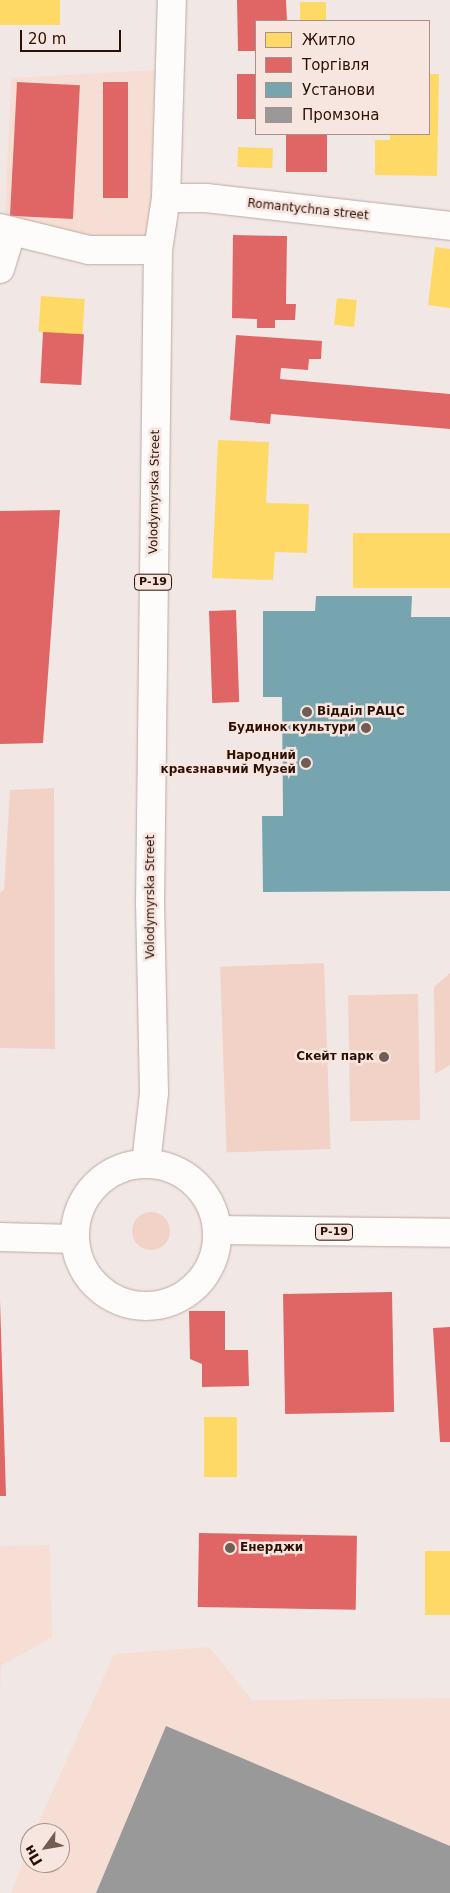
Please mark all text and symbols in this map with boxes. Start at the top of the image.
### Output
scale bar [22,20,124,52]
legend [255,20,430,135]
text: 20 m [28,30,66,48]
text: Житло [302,31,355,49]
text: Торгівля [302,56,369,74]
text: Установи [302,81,375,99]
text: Промзона [302,106,379,124]
street label: Romantychna street [247,196,369,224]
street label: Volodymyrska Street [147,430,163,554]
road number: Р-19 [133,574,173,590]
place label: Відділ РАЦС [317,705,405,719]
marker: Відділ РАЦС [301,706,313,718]
place label: Будинок культури [228,721,356,735]
marker: Будинок культури [360,722,372,734]
place label: Народний краєзнавчий Музей [161,749,296,777]
marker: Народний краєзнавчий Музей [300,757,312,769]
street label: Volodymyrska Street [144,835,158,959]
place label: Скейт парк [296,1050,374,1064]
marker: Скейт парк [378,1051,390,1063]
road number: Р-19 [314,1224,354,1240]
place label: Енерджи [240,1541,303,1555]
marker: Енерджи [224,1542,236,1554]
north arrow [20,1823,70,1873]
text: Пн [21,1842,46,1869]

